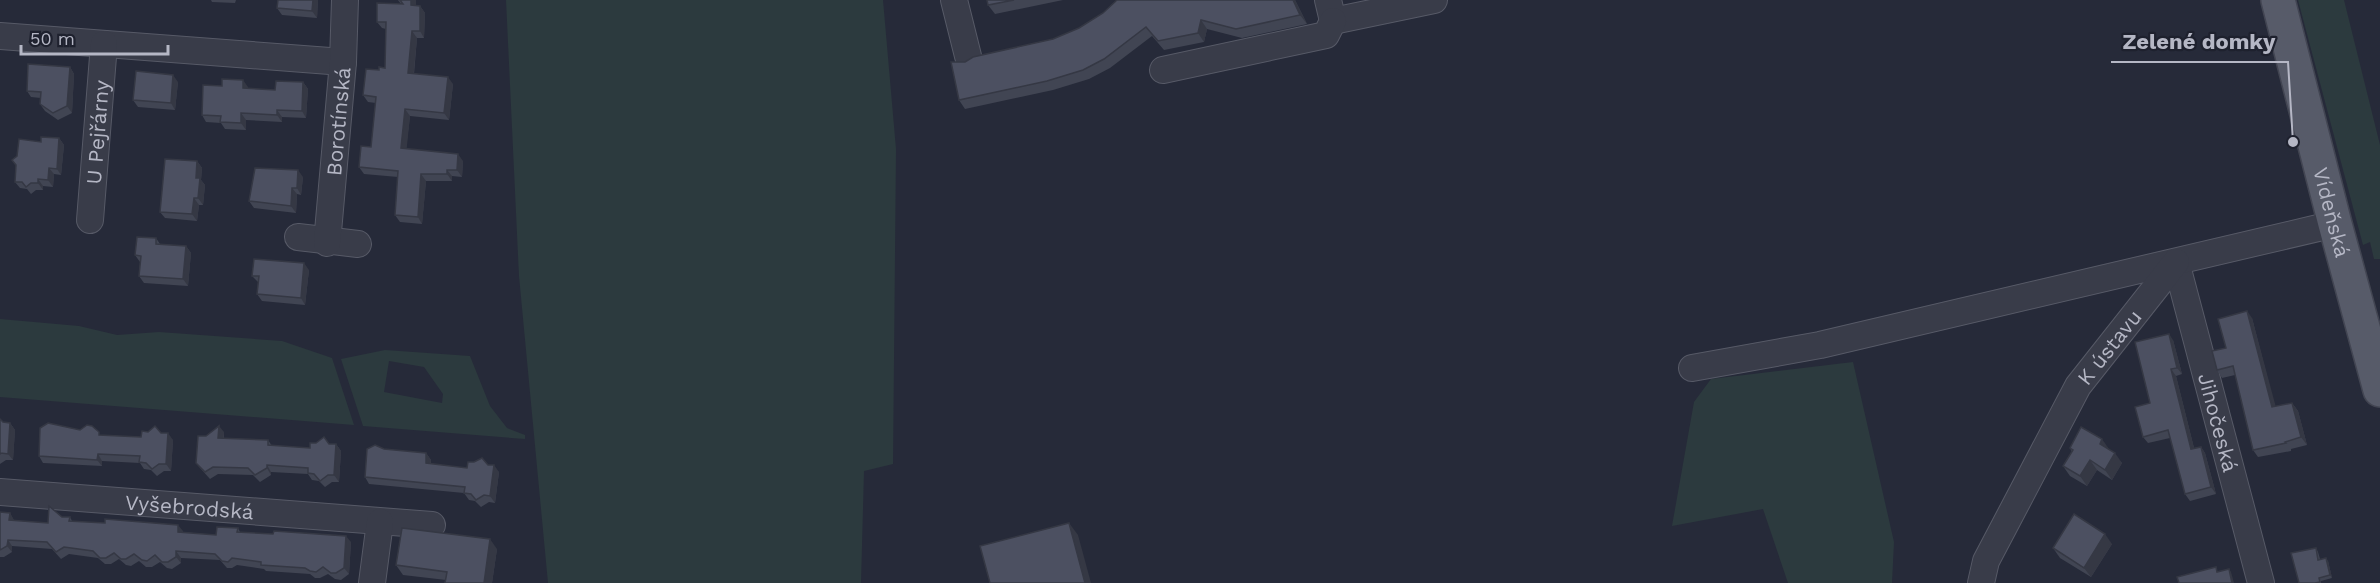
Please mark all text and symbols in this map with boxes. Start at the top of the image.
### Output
scale bar [21,18,168,56]
callout: Zelené domky [2111,22,2288,62]
text: 50 m [30,28,75,49]
text: Zelené domky [2123,29,2276,54]
street label: Borotínská [320,66,355,177]
street label: U Pejřárny [80,79,114,185]
street label: Vídeňská [2309,164,2356,260]
street label: K ústavu [2071,304,2146,390]
street label: Jihočeská [2193,370,2244,475]
street label: Vyšebrodská [124,489,255,524]

